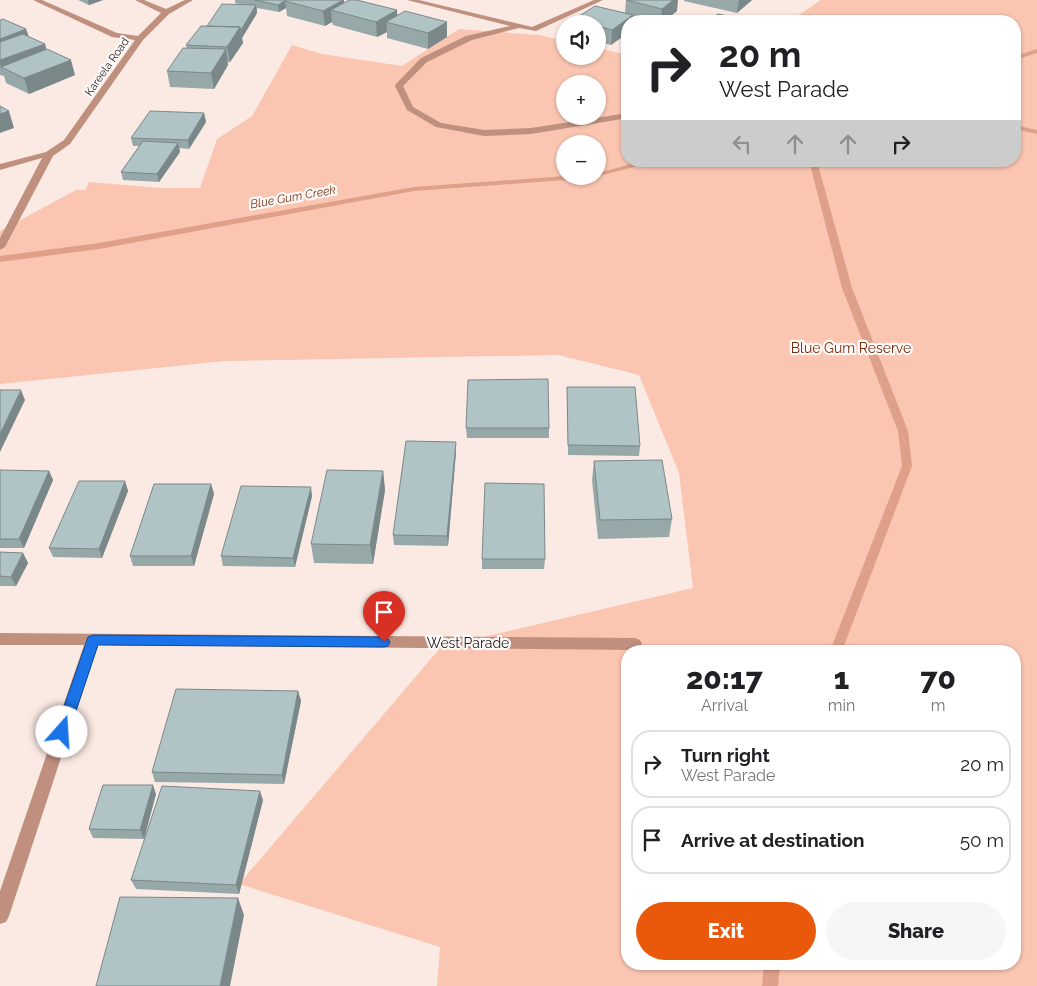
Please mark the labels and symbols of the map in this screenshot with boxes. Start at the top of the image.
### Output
street label: Kareela Road [82,35,132,99]
water label: Blue Gum Creek [249,182,338,211]
park label: Blue Gum Reserve [791,340,911,356]
pin [363,591,405,642]
street label: West Parade [427,635,509,651]
position arrow [35,705,87,757]

